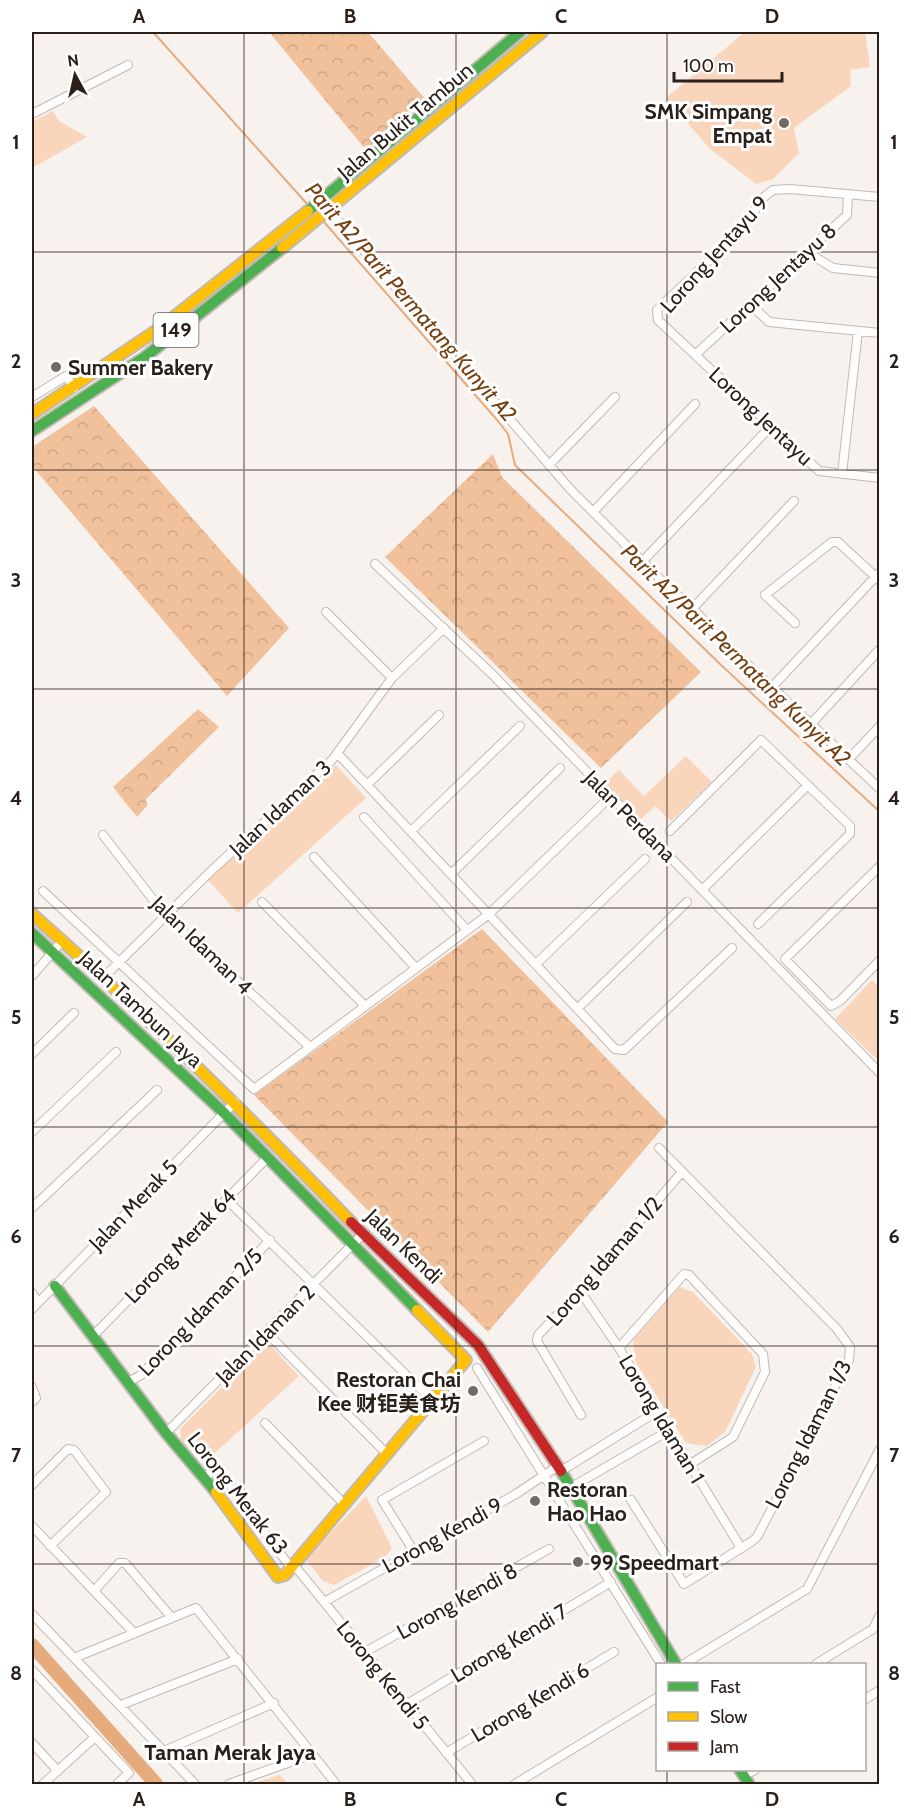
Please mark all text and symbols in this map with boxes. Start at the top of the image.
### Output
text: A [133,4,146,28]
text: B [344,4,356,28]
text: C [555,4,567,28]
text: D [765,4,779,28]
north arrow [45,45,105,105]
scale bar [674,45,782,83]
text: N [66,50,80,71]
text: 100 m [683,55,734,77]
street label: Jalan Bukit Tambun [332,57,478,185]
place label: SMK Simpang Empat [645,99,772,148]
marker: SMK Simpang Empat [777,116,791,130]
text: 1 [12,130,20,154]
text: 1 [890,130,898,154]
water label: Parit A2/Parit Permatang Kunyit A2 [300,177,522,427]
street label: Lorong Jentayu 9 [655,190,773,318]
street label: Lorong Jentayu 8 [715,218,841,338]
road number: 149 [154,313,198,347]
text: 2 [11,349,21,373]
text: 2 [889,349,899,373]
place label: Summer Bakery [68,355,214,380]
marker: Summer Bakery [49,360,63,374]
street label: Lorong Jentayu [704,362,818,470]
water label: Parit A2/Parit Permatang Kunyit A2 [616,538,856,772]
text: 3 [11,568,21,592]
text: 3 [889,568,899,592]
street label: Jalan Idaman 3 [223,755,336,862]
street label: Jalan Perdana [578,764,681,867]
text: 4 [10,786,22,810]
text: 4 [888,786,900,810]
street label: Jalan Idaman 4 [146,890,258,999]
street label: Jalan Tambun Jaya [73,945,208,1073]
text: 5 [11,1005,21,1029]
text: 5 [889,1005,899,1029]
street label: Jalan Merak 5 [83,1154,182,1256]
street label: Lorong Merak 64 [119,1184,241,1308]
street label: Lorong Idaman 1/2 [541,1191,667,1331]
street label: Jalan Kendi [360,1203,447,1289]
text: 6 [10,1224,22,1248]
text: 6 [888,1224,900,1248]
street label: Lorong Idaman 2/5 [133,1243,267,1381]
street label: Jalan Idaman 2 [210,1279,320,1389]
street label: Lorong Idaman 1 [614,1350,710,1488]
street label: Lorong Idaman 1/3 [760,1356,856,1512]
place label: Restoran Chai Kee 财钜美食坊 [317,1367,461,1416]
marker: Restoran Chai Kee 财钜美食坊 [466,1384,480,1398]
street label: Lorong Merak 63 [183,1427,293,1559]
text: 7 [11,1443,22,1467]
text: 7 [889,1443,900,1467]
place label: Restoran Hao Hao [547,1477,628,1526]
street label: Lorong Kendi 9 [378,1492,506,1578]
marker: Restoran Hao Hao [528,1494,542,1508]
place label: 99 Speedmart [590,1550,719,1575]
marker: 99 Speedmart [571,1555,585,1569]
street label: Lorong Kendi 8 [392,1558,522,1644]
street label: Lorong Kendi 7 [446,1598,572,1688]
street label: Lorong Kendi 5 [332,1616,434,1734]
street label: Lorong Kendi 6 [467,1657,594,1747]
text: 8 [10,1661,22,1685]
text: 8 [888,1661,900,1685]
legend [656,1663,866,1771]
text: Fast [710,1676,741,1698]
text: Slow [710,1706,747,1728]
text: Jam [709,1736,739,1758]
district label: Taman Merak Jaya [144,1739,316,1766]
text: A [133,1787,146,1811]
text: B [344,1787,356,1811]
text: C [555,1787,567,1811]
text: D [765,1787,779,1811]

